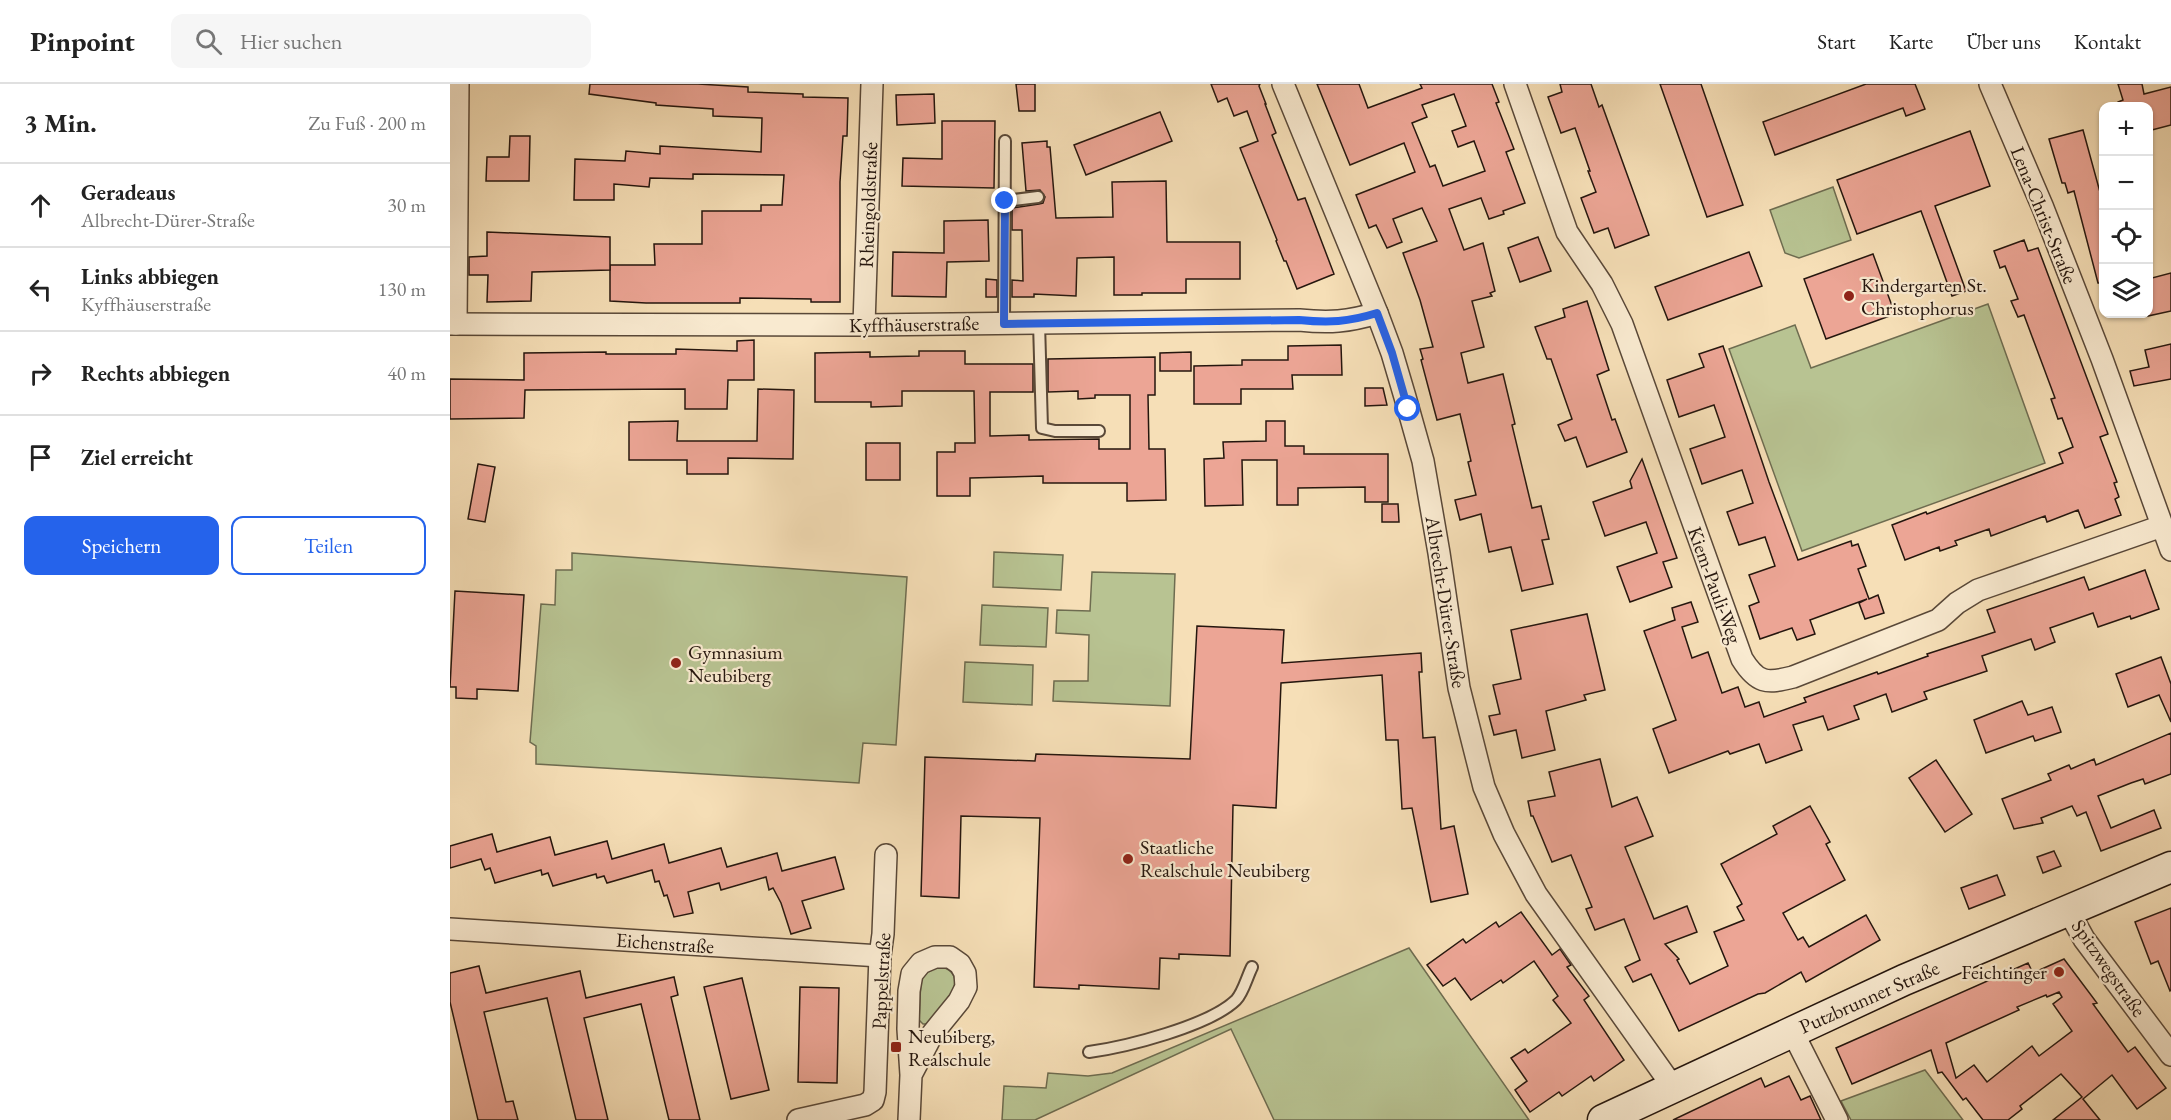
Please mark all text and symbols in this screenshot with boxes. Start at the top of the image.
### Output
search box [171,14,591,68]
text: Pinpoint [30,23,135,59]
icon: search [192,25,225,58]
text: Hier suchen [240,27,342,56]
text: Start [1817,28,1856,55]
text: Karte [1889,28,1933,55]
text: Über uns [1966,28,2041,55]
text: Kontakt [2074,28,2141,55]
map controls [2099,102,2153,318]
button: + [2099,102,2153,156]
text: 3 Min. [24,106,97,140]
text: Zu Fuß · 200 m [308,110,426,136]
street label: Rheingoldstraße [853,141,883,269]
street label: Lena-Christ-Straße [2005,142,2083,288]
button: − [2099,156,2153,210]
text: Geradeaus [81,178,175,207]
route end [991,187,1017,213]
icon: ahead [24,189,57,222]
text: 30 m [387,192,426,218]
text: Albrecht-Dürer-Straße [81,207,255,233]
button: locate [2099,210,2153,264]
text: Links abbiegen [81,262,219,291]
button: layers [2099,264,2153,318]
place label: Kindergarten St. Christophorus [1861,272,1987,321]
icon: left [24,273,57,306]
text: 130 m [378,276,426,302]
marker: Kindergarten St. Christophorus [1842,289,1856,303]
text: Kyffhäuserstraße [81,291,211,317]
street label: Kyffhäuserstraße [849,310,979,338]
icon: right [24,357,57,390]
text: Rechts abbiegen [81,359,230,388]
text: 40 m [387,360,426,386]
route start [1394,395,1420,421]
icon: arrive [24,441,57,474]
text: Ziel erreicht [81,443,193,472]
street label: Albrecht-Dürer-Straße [1419,513,1472,690]
button: Speichern [24,516,219,575]
button: Teilen [231,516,426,575]
street label: Kiem-Pauli-Weg [1682,523,1748,647]
place label: Gymnasium Neubiberg [688,639,783,688]
marker: Gymnasium Neubiberg [669,656,683,670]
place label: Staatliche Realschule Neubiberg [1140,834,1310,883]
marker: Staatliche Realschule Neubiberg [1121,852,1135,866]
street label: Spitzwegstraße [2066,914,2152,1022]
street label: Eichenstraße [615,927,715,959]
street label: Pappelstraße [865,932,897,1030]
street label: Putzbrunner Straße [1795,954,1943,1040]
place label: Feichtinger [1961,959,2047,985]
marker: Feichtinger [2052,965,2066,979]
place label: Neubiberg, Realschule [908,1023,995,1072]
marker: Neubiberg, Realschule [889,1040,903,1054]

